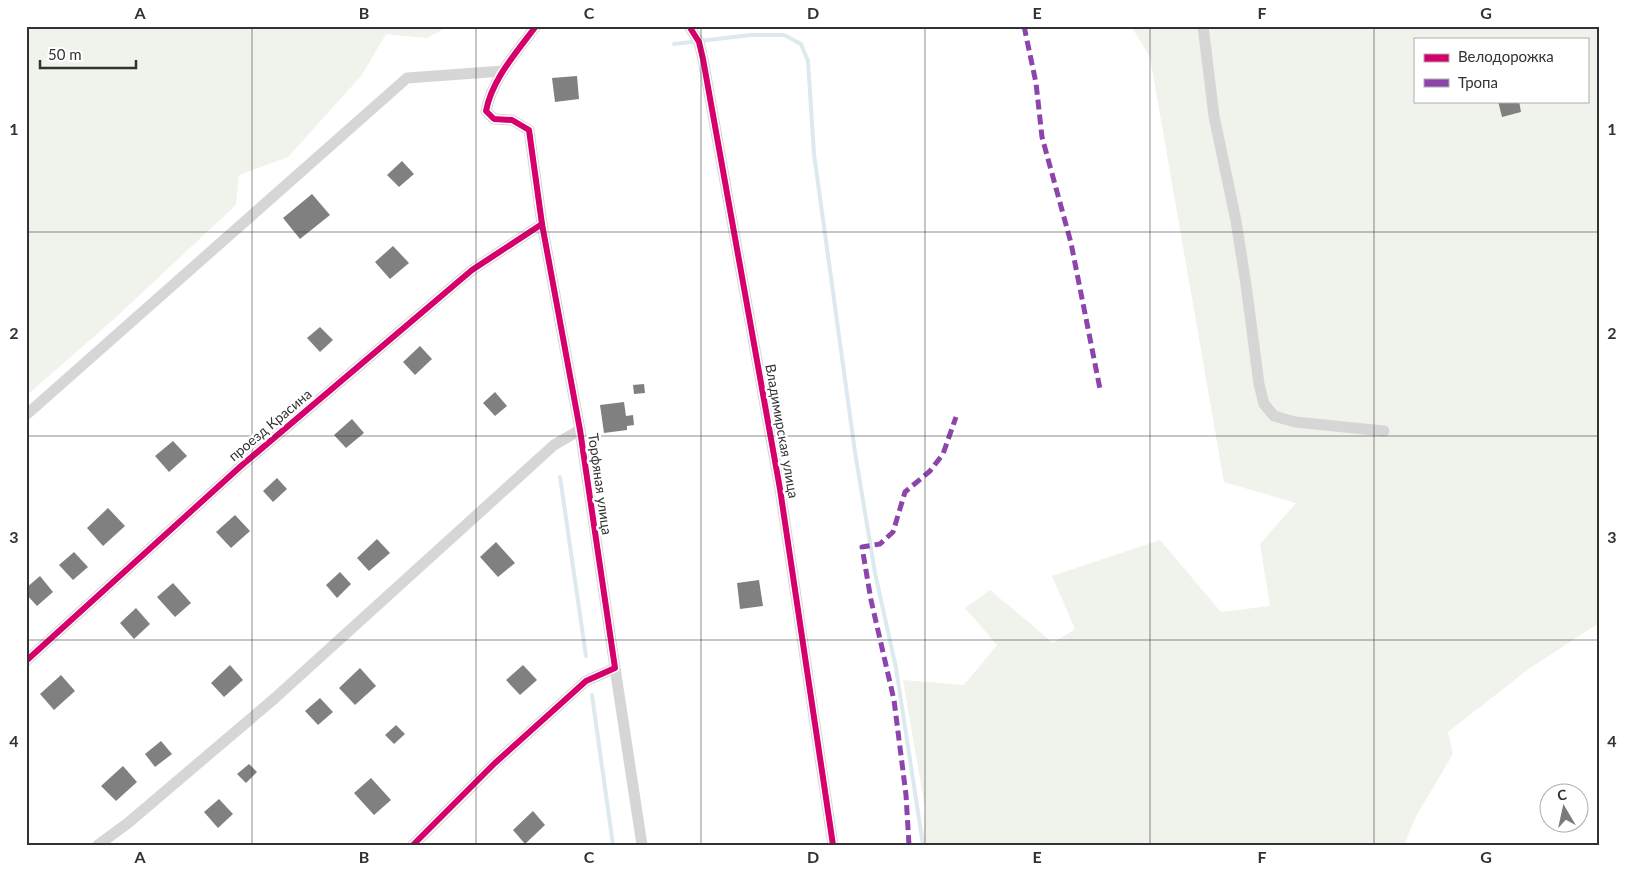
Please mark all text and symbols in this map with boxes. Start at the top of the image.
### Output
text: A [133,3,146,22]
text: B [359,3,369,22]
text: C [584,3,595,22]
text: D [807,3,819,22]
text: E [1032,3,1042,22]
text: F [1257,3,1267,22]
text: G [1480,3,1492,22]
scale bar [40,38,136,70]
legend [1414,38,1588,102]
text: 50 m [48,45,82,63]
text: Велодорожка [1458,47,1554,65]
text: Тропа [1458,73,1498,91]
text: 1 [9,119,19,138]
text: 1 [1607,119,1617,138]
text: 2 [9,323,19,342]
text: 2 [1607,323,1617,342]
street label: Владимирская улица [762,362,803,499]
street label: проезд Красина [225,385,315,464]
street label: Торфяная улица [585,432,616,536]
text: 3 [9,527,19,546]
text: 3 [1607,527,1617,546]
text: 4 [9,731,19,750]
text: 4 [1607,731,1617,750]
north arrow [1538,784,1588,834]
text: С [1556,785,1569,804]
text: A [133,847,146,866]
text: B [359,847,369,866]
text: C [584,847,595,866]
text: D [807,847,819,866]
text: E [1032,847,1042,866]
text: F [1257,847,1267,866]
text: G [1480,847,1492,866]

